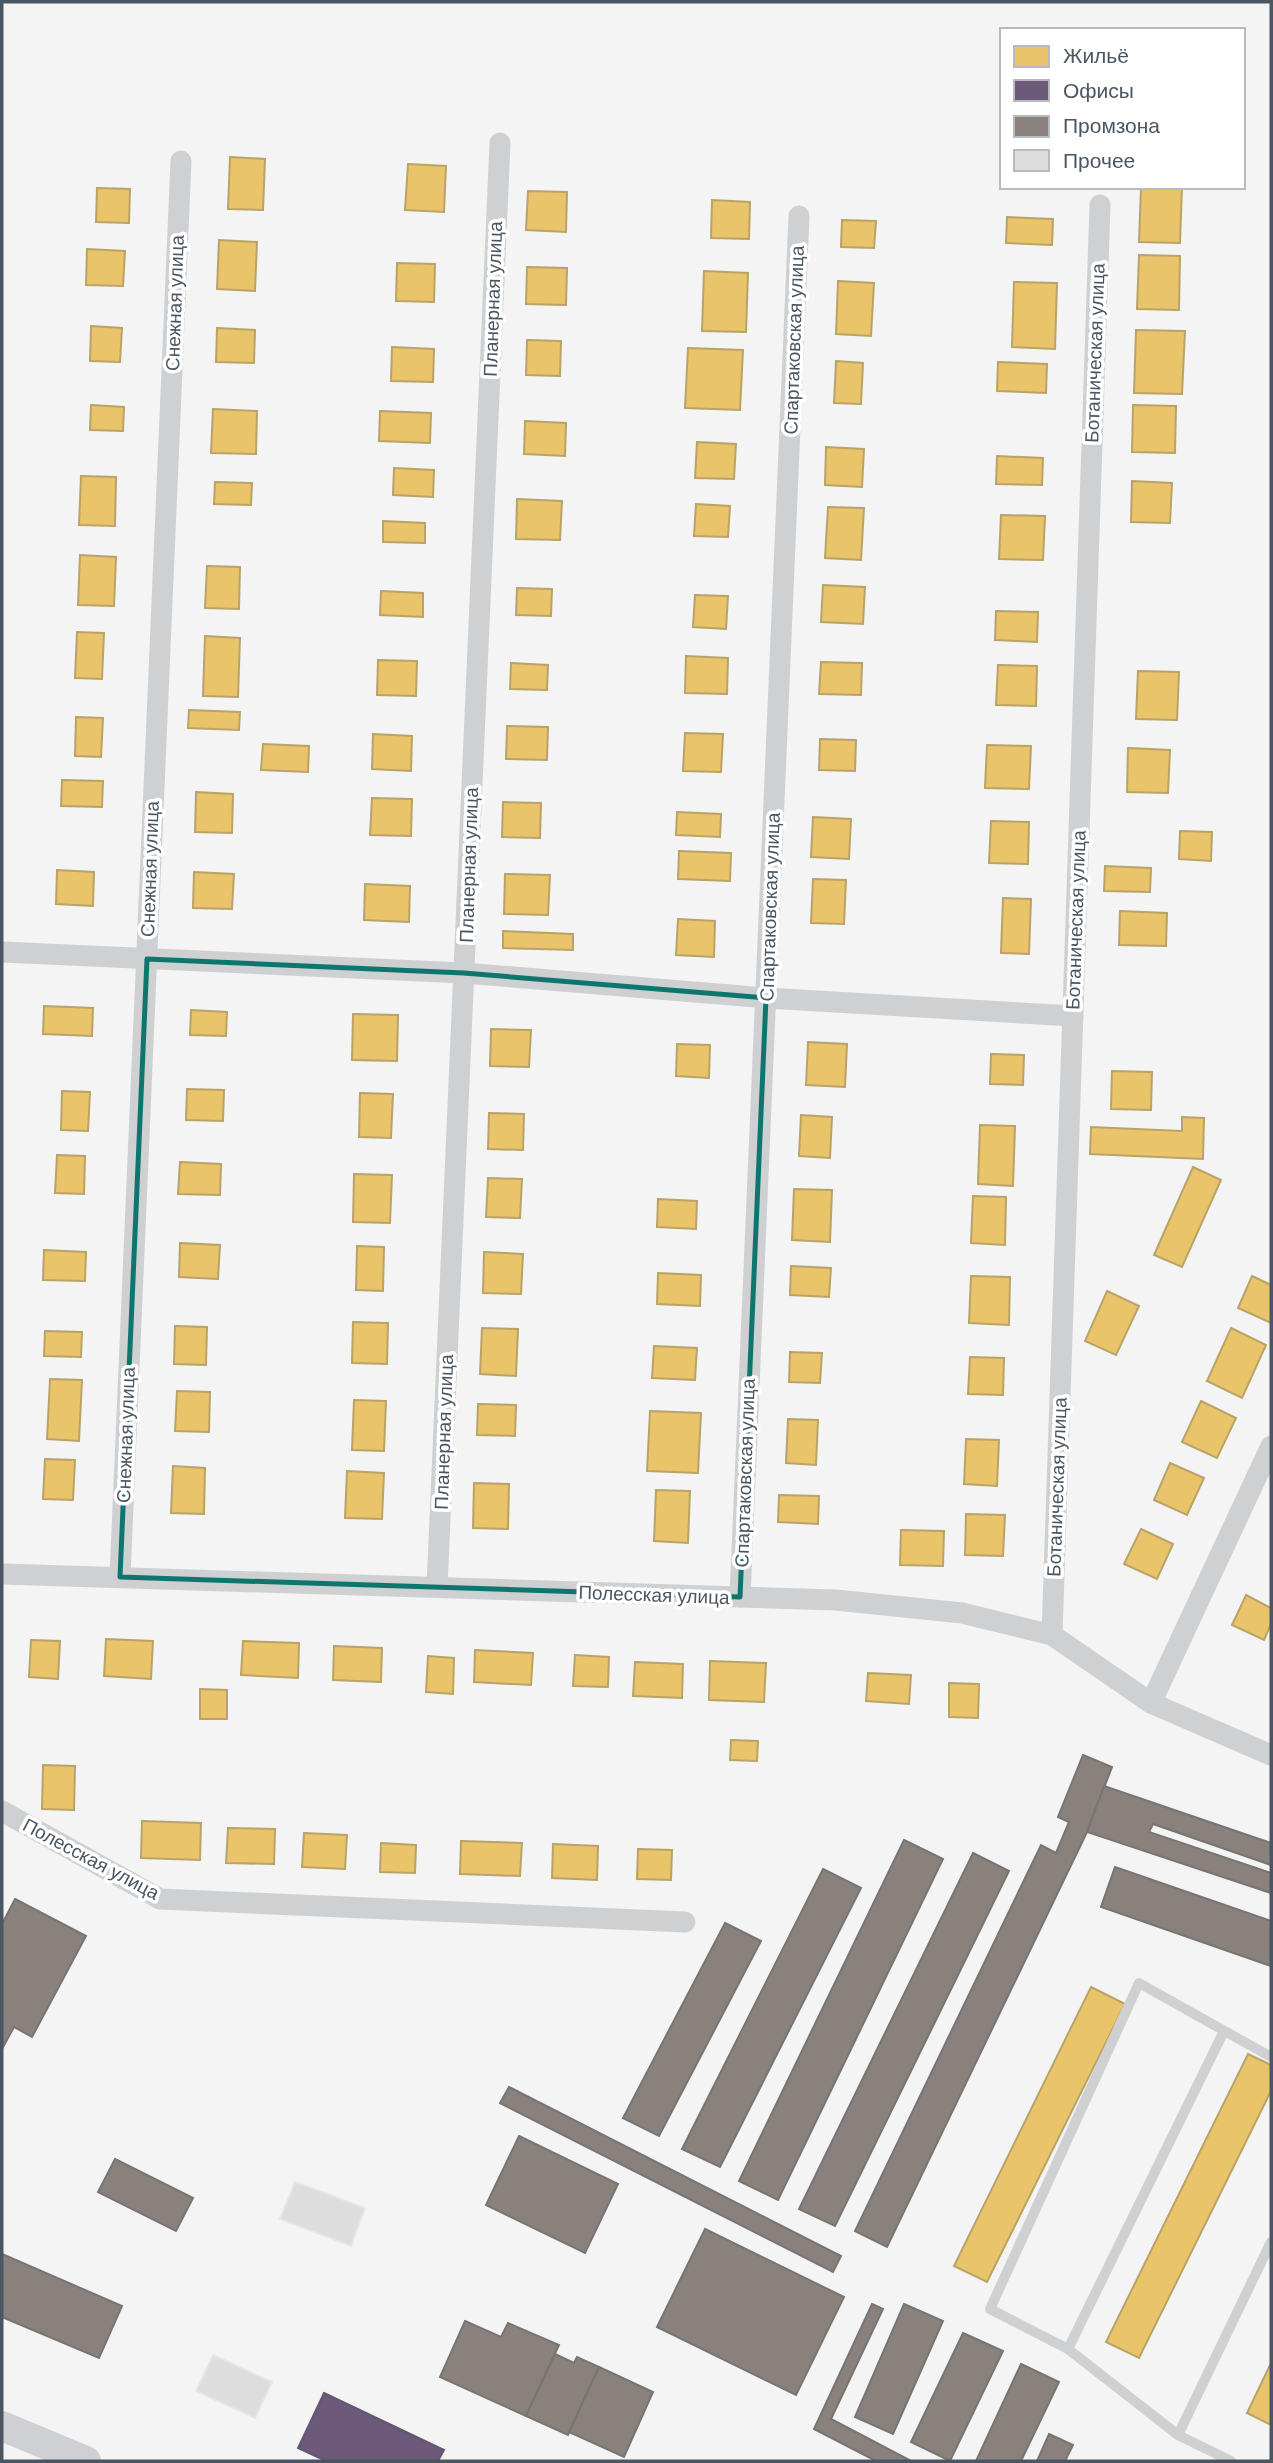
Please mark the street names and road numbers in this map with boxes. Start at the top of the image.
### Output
street label: Планерная улица [478,220,508,377]
street label: Снежная улица [160,234,190,371]
street label: Спартаковская улица [778,245,810,435]
street label: Ботаническая улица [1079,262,1111,443]
street label: Планерная улица [454,786,484,943]
street label: Снежная улица [135,800,165,937]
street label: Спартаковская улица [754,812,786,1002]
street label: Ботаническая улица [1060,829,1092,1010]
street label: Планерная улица [429,1353,459,1510]
street label: Снежная улица [111,1366,141,1503]
street label: Спартаковская улица [729,1378,761,1568]
street label: Ботаническая улица [1041,1396,1073,1577]
street label: Полесская улица [578,1580,730,1610]
street label: Полесская улица [18,1812,164,1906]

